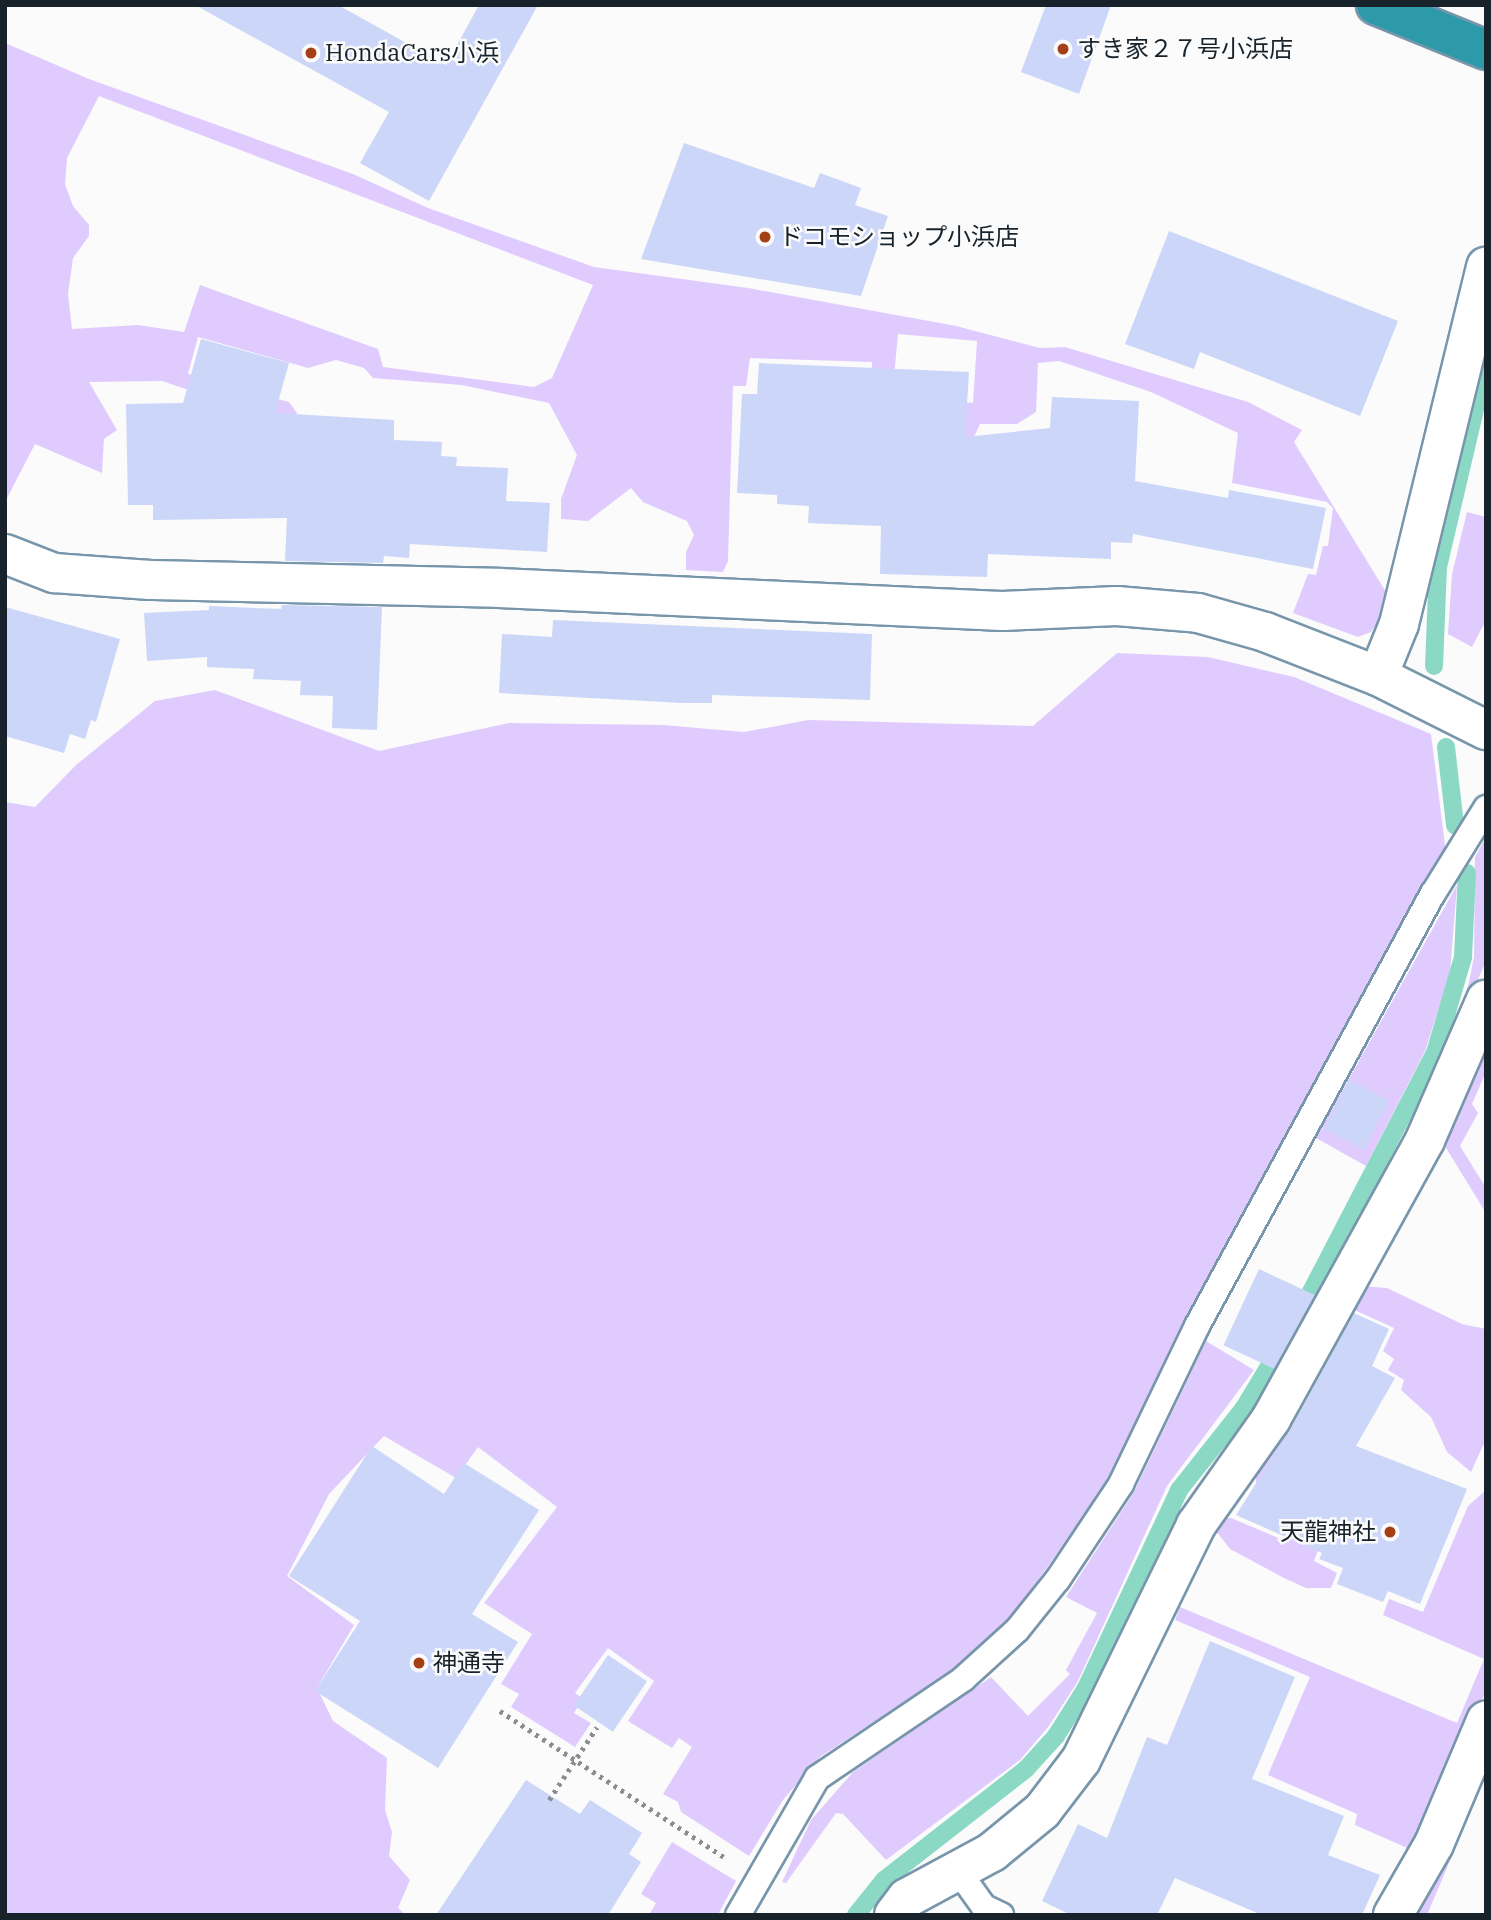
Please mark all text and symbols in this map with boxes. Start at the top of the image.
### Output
place label: すき家２７号小浜店 [1077,35,1293,63]
place label: HondaCars小浜 [325,39,499,67]
marker: すき家２７号小浜店 [1055,41,1071,57]
marker: HondaCars小浜 [303,45,319,61]
place label: ドコモショップ小浜店 [779,223,1019,251]
marker: ドコモショップ小浜店 [757,229,773,245]
place label: 天龍神社 [1280,1518,1376,1546]
marker: 天龍神社 [1382,1524,1398,1540]
place label: 神通寺 [433,1649,505,1677]
marker: 神通寺 [411,1655,427,1671]

